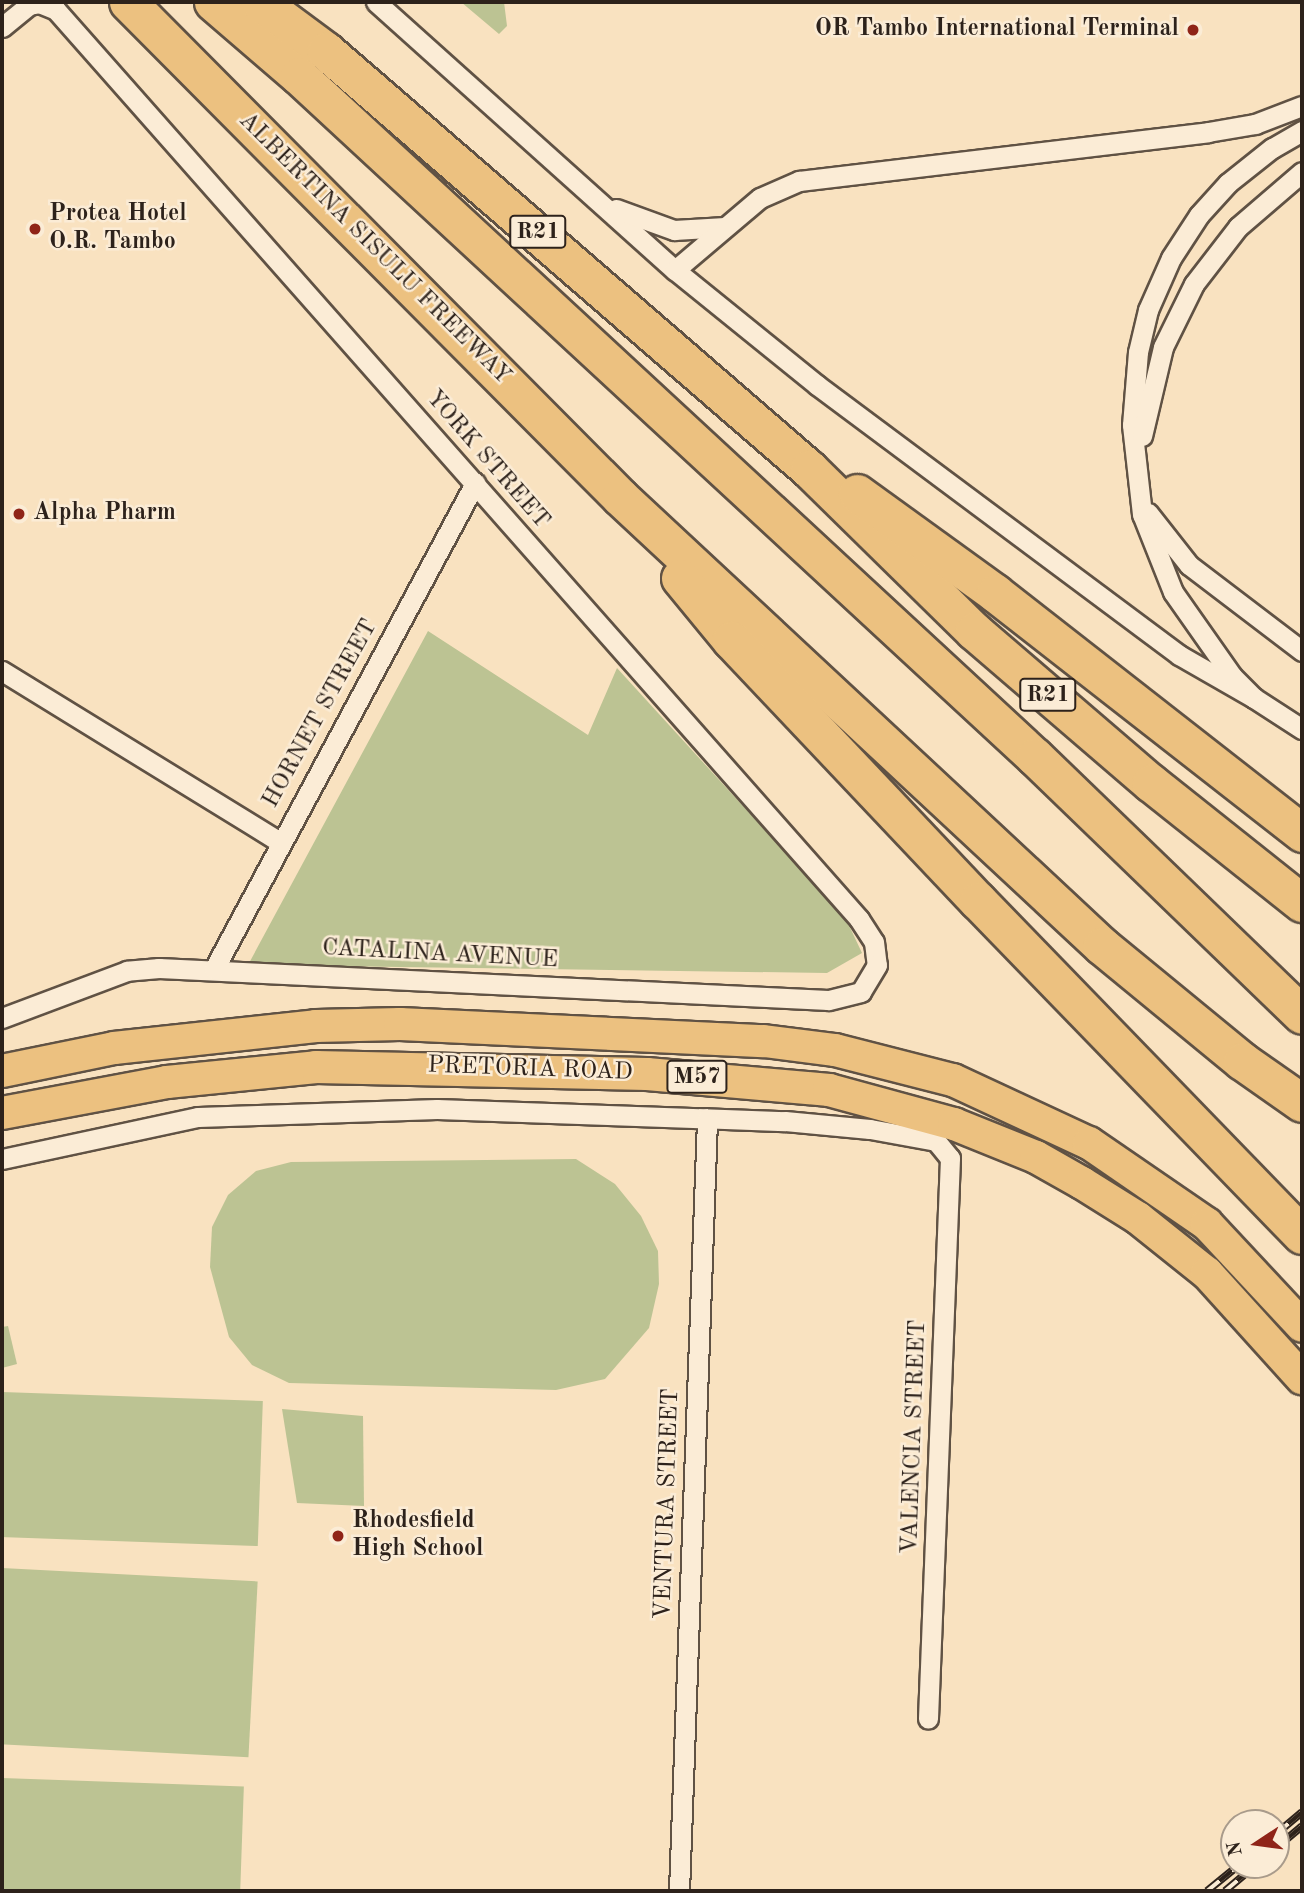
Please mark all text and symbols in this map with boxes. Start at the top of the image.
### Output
place label: OR Tambo International Terminal [815,16,1179,44]
marker: OR Tambo International Terminal [1185,22,1201,38]
street label: ALBERTINA SISULU FREEWAY [232,107,516,391]
place label: Protea Hotel O.R. Tambo [49,201,187,257]
road number: R21 [508,213,568,252]
marker: Protea Hotel O.R. Tambo [27,221,43,237]
street label: YORK STREET [419,385,555,535]
place label: Alpha Pharm [33,500,176,528]
marker: Alpha Pharm [11,506,27,522]
street label: HORNET STREET [257,615,385,813]
road number: R21 [1018,676,1078,715]
street label: CATALINA AVENUE [321,934,559,976]
street label: PRETORIA ROAD [427,1052,633,1088]
road number: M57 [666,1058,728,1096]
street label: VALENCIA STREET [897,1319,933,1555]
street label: VENTURA STREET [650,1388,686,1620]
place label: Rhodesfield High School [352,1508,483,1564]
marker: Rhodesfield High School [330,1528,346,1544]
north arrow [1220,1809,1290,1879]
text: N [1225,1839,1247,1858]

